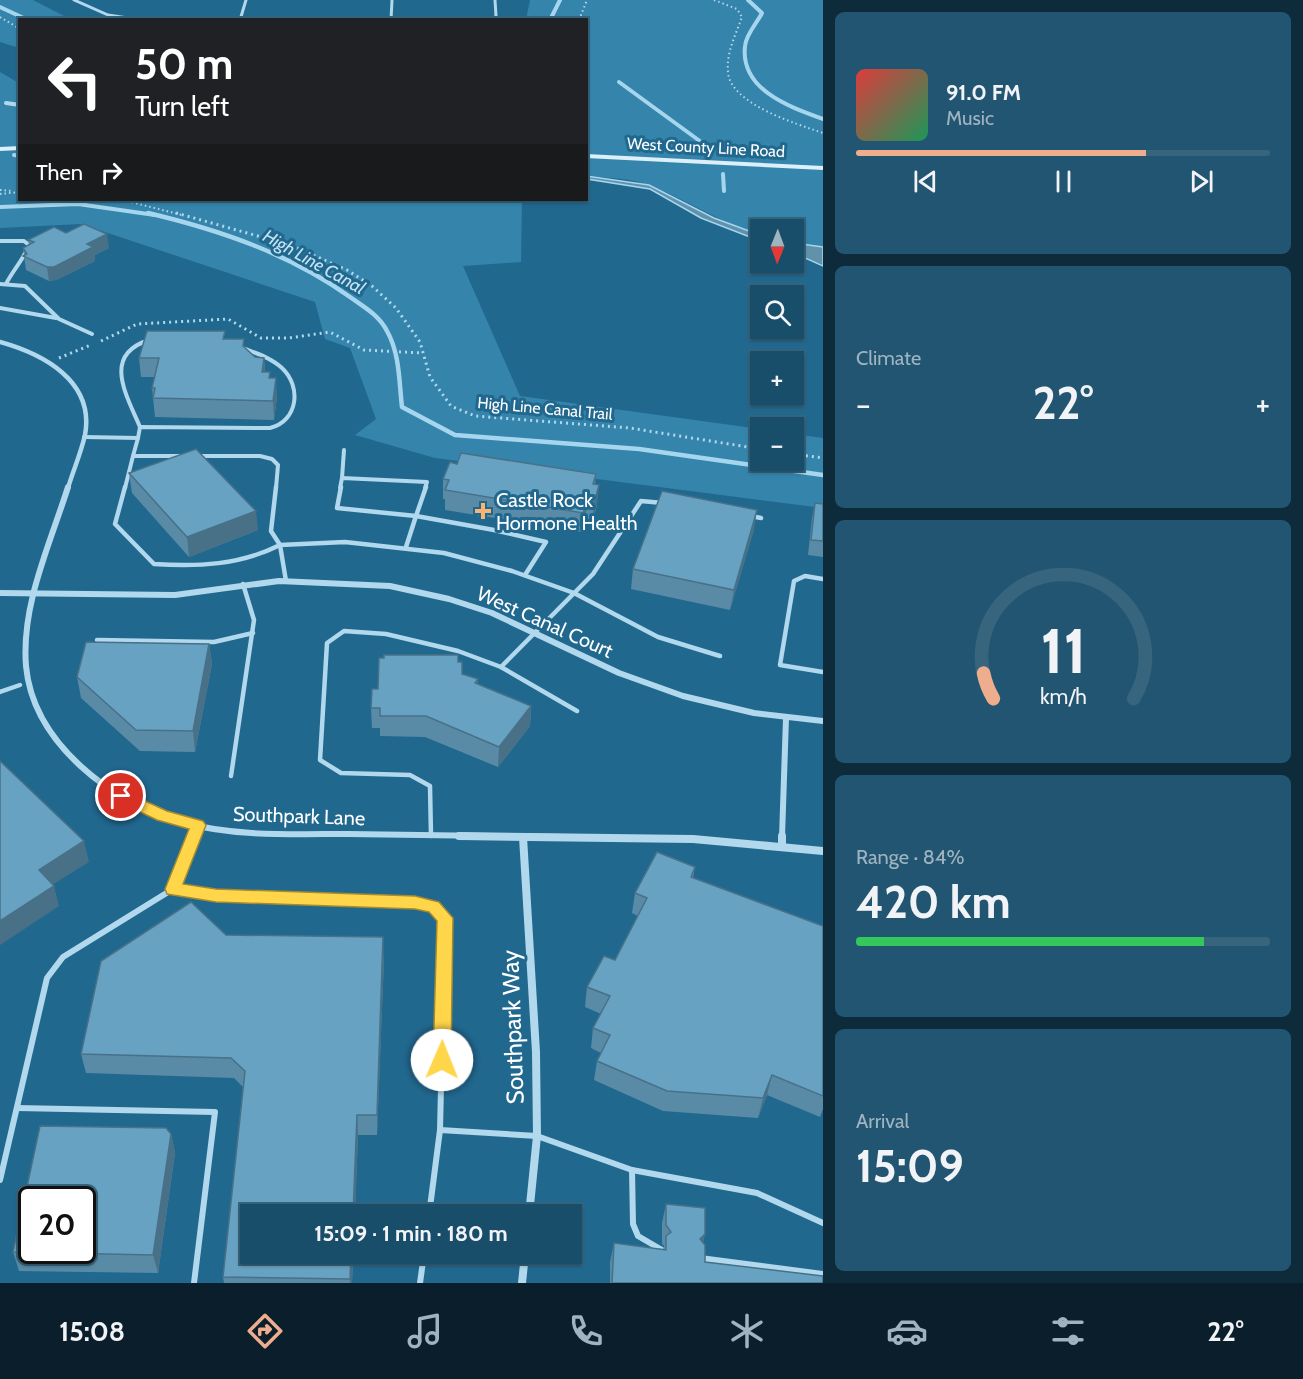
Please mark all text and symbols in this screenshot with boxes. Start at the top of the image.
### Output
text: 50 m [135,38,233,90]
icon: left [36,42,114,120]
text: 91.0 FM [946,79,1021,106]
text: Turn left [135,90,229,123]
text: Music [946,106,994,130]
street label: West County Line Road [627,134,785,161]
icon: right [95,156,128,189]
text: Then [36,159,83,186]
icon: previous [909,165,942,198]
icon: pause [1047,165,1080,198]
icon: next [1185,165,1218,198]
north arrow [750,219,804,273]
map controls [750,219,804,471]
water label: High Line Canal [259,225,370,300]
button: search [750,285,804,339]
text: Climate [856,346,921,370]
button: + [750,351,804,405]
text: 22° [1033,376,1093,430]
text: − [856,384,871,424]
text: + [1255,384,1270,424]
street label: High Line Canal Trail [477,393,613,424]
button: − [750,417,804,471]
place label: Castle Rock Hormone Health [496,488,638,535]
marker: Castle Rock Hormone Health [474,502,492,520]
street label: West Canal Court [473,581,617,663]
text: 11 [1040,613,1086,689]
text: km/h [1040,683,1086,709]
pin [95,770,146,821]
icon: arrive [104,779,137,812]
street label: Southpark Lane [232,802,366,830]
text: Range · 84% [856,845,964,869]
text: 420 km [856,875,1011,929]
street label: Southpark Way [495,949,530,1105]
position arrow [410,1028,474,1092]
text: Arrival [856,1109,909,1133]
text: 15:09 [856,1139,964,1193]
speed limit sign: 20 [18,1186,96,1264]
text: 15:09 · 1 min · 180 m [314,1220,508,1247]
icon: directions [244,1310,286,1352]
icon: music [404,1310,446,1352]
icon: phone [565,1310,607,1352]
icon: climate [726,1310,768,1352]
icon: car [886,1310,928,1352]
icon: filters [1047,1310,1089,1352]
text: 15:08 [59,1315,125,1348]
text: 22° [1207,1315,1244,1348]

